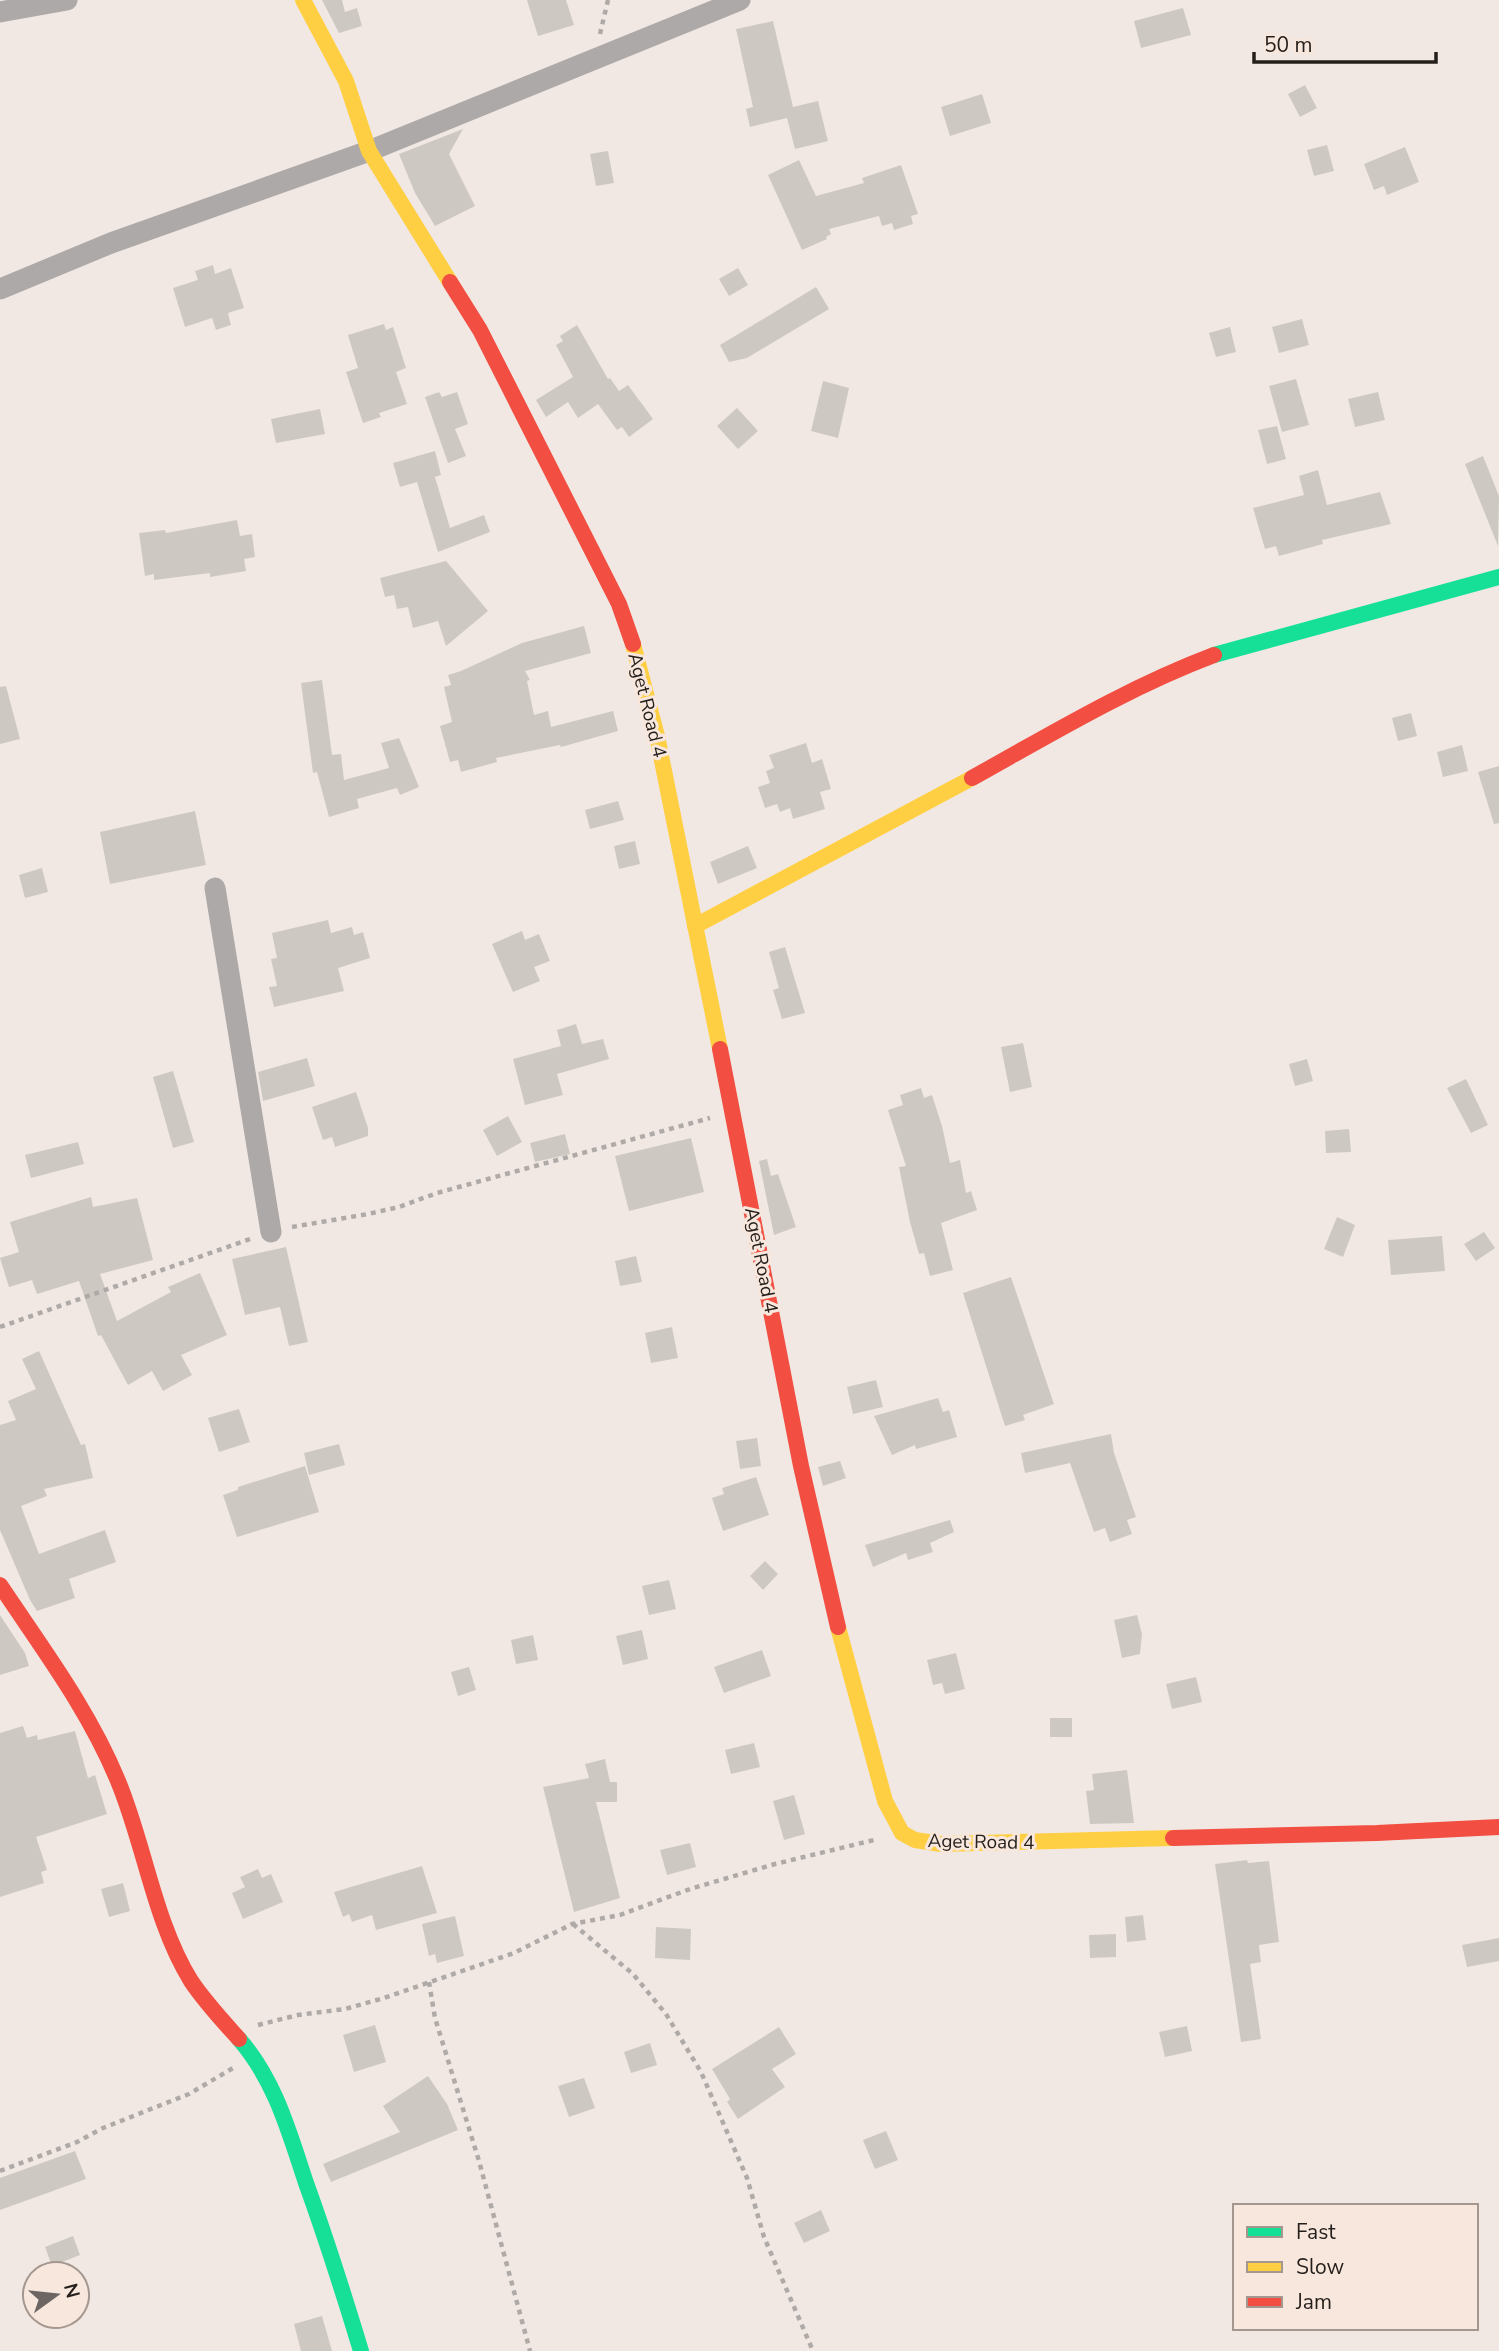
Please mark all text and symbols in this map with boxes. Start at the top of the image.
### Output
scale bar [1254,21,1436,65]
text: 50 m [1264,31,1313,59]
street label: Aget Road 4 [621,650,673,760]
street label: Aget Road 4 [738,1205,784,1315]
street label: Aget Road 4 [927,1828,1035,1856]
legend [1233,2204,1478,2330]
text: Fast [1296,2218,1336,2246]
text: Slow [1296,2253,1345,2281]
north arrow [21,2260,91,2330]
text: N [57,2281,86,2301]
text: Jam [1295,2288,1332,2316]

